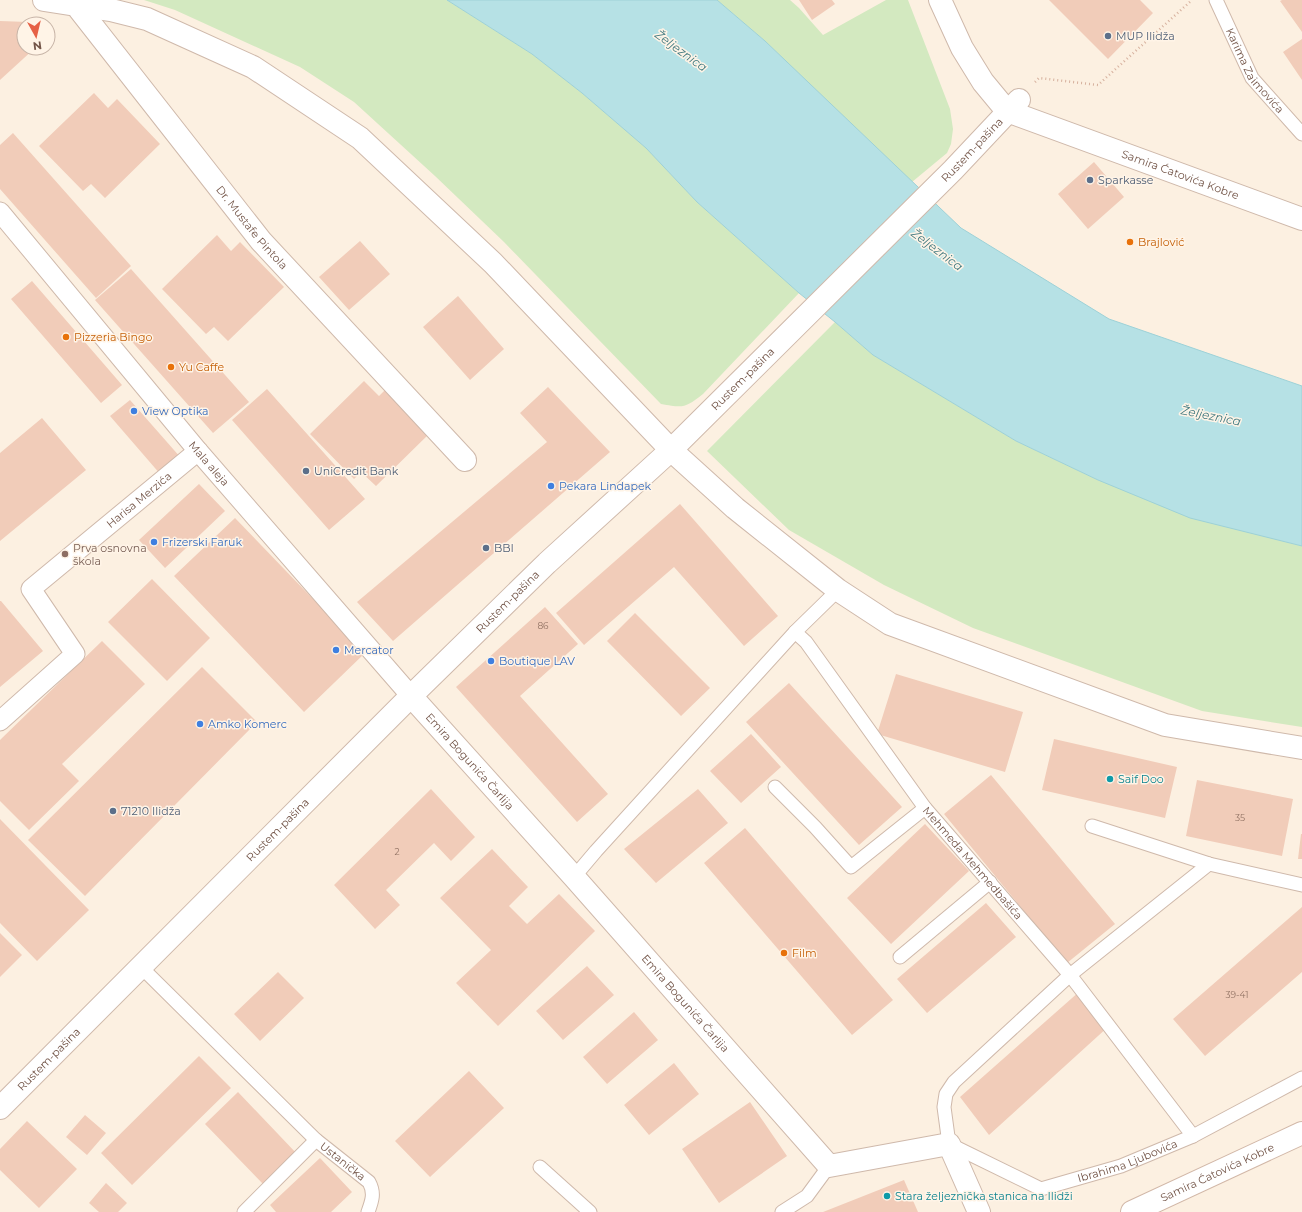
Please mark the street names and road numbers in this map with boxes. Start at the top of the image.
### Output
street label: Karima Zaimovića [1223,26,1287,116]
street label: Rustem-pašina [938,115,1006,185]
street label: Samira Ćatovića Kobre [1120,147,1241,202]
street label: Dr. Mustafe Pintola [213,183,291,272]
street label: Rustem-pašina [708,344,777,413]
street label: Mala aleja [186,438,232,489]
street label: Harisa Merzića [103,469,174,531]
street label: Rustem-pašina [473,567,542,636]
street label: Emira Bogunića Čarlija [423,710,517,813]
street label: Rustem-pašina [243,795,312,864]
street label: Mehmeda Mehmedbašića [920,804,1026,922]
street label: Emira Bogunića Čarlija [639,952,732,1055]
street label: Rustem-pašina [14,1025,83,1094]
street label: Ibrahima Ljubovića [1076,1136,1180,1185]
street label: Ustanička [317,1139,368,1184]
street label: Samira Ćatovića Kobre [1158,1140,1277,1205]

